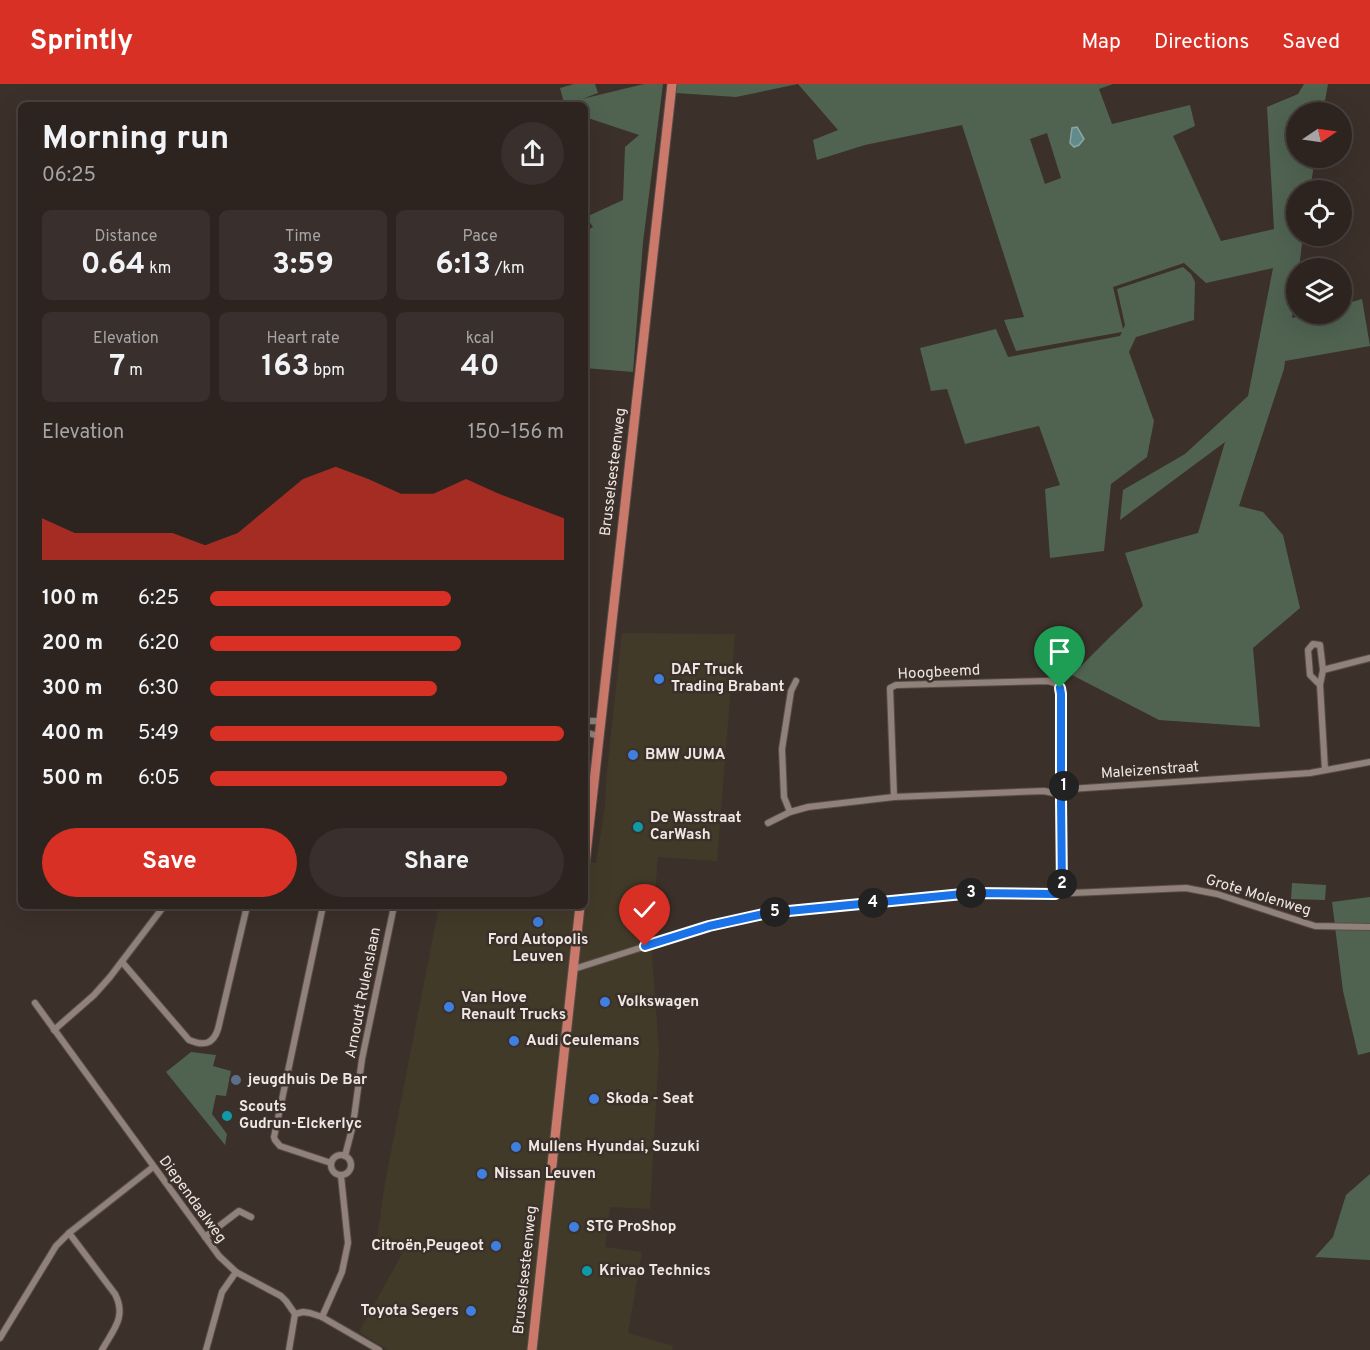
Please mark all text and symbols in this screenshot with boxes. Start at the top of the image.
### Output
text: Sprintly [30,24,133,60]
text: Map [1081,29,1121,56]
text: Directions [1154,29,1249,56]
text: Saved [1282,29,1340,56]
north arrow [1286,102,1352,168]
map controls [1286,102,1352,324]
text: Morning run [42,119,229,161]
button: share [501,122,564,185]
text: 06:25 [42,163,96,189]
button: locate [1286,180,1352,246]
text: Distance [95,227,157,247]
text: Time [285,227,321,247]
text: Pace [462,227,498,247]
text: 0.64 [81,247,145,284]
text: 3:59 [272,247,334,284]
text: 6:13 [435,247,491,284]
button: layers [1286,258,1352,324]
text: km [145,259,171,279]
text: /km [491,259,525,279]
text: Elevation [93,329,159,349]
text: Heart rate [266,329,340,349]
text: kcal [466,329,494,349]
text: 7 [109,349,125,386]
text: 163 [261,349,310,386]
text: 40 [460,349,500,386]
text: m [125,361,143,381]
text: bpm [310,361,345,381]
street label: Brusselsesteenweg [597,407,631,537]
text: Elevation [42,420,124,446]
text: 150–156 m [468,420,564,446]
text: 100 m [42,586,99,612]
text: 6:25 [138,586,179,612]
pin [1034,626,1085,688]
text: 200 m [42,631,103,657]
text: 6:20 [138,631,180,657]
icon: arrive [1043,635,1076,668]
place label: DAF Truck Trading Brabant [671,661,784,697]
street label: Hoogbeemd [897,661,981,685]
marker: DAF Truck Trading Brabant [652,672,666,686]
text: 300 m [42,676,103,702]
text: 6:30 [138,676,179,702]
text: 400 m [42,721,104,747]
text: 5:49 [138,721,179,747]
place label: BMW JUMA [645,746,726,765]
marker: BMW JUMA [626,748,640,762]
street label: Maleizenstraat [1100,758,1200,784]
text: 500 m [42,766,103,792]
text: 6:05 [138,766,180,792]
pin: 1 [1049,771,1079,801]
text: 1 [1061,776,1067,796]
place label: De Wasstraat CarWash [650,809,741,845]
marker: De Wasstraat CarWash [631,820,645,834]
button: Save [42,828,297,897]
button: Share [309,828,564,897]
pin: 2 [1047,869,1077,899]
street label: Grote Molenweg [1203,871,1313,921]
text: 2 [1057,874,1067,894]
pin: 3 [956,878,986,908]
text: 3 [966,883,976,903]
pin [619,884,670,946]
pin: 4 [858,888,888,918]
icon: check [628,893,661,926]
text: 4 [868,893,878,913]
pin: 5 [760,897,790,927]
text: 5 [770,902,780,922]
marker: Ford Autopolis Leuven [531,915,545,929]
street label: Arnoudt Rulenslaan [342,926,386,1060]
place label: Ford Autopolis Leuven [488,931,588,967]
place label: Van Hove Renault Trucks [461,989,566,1025]
place label: Volkswagen [617,993,699,1012]
marker: Volkswagen [598,995,612,1009]
marker: Van Hove Renault Trucks [442,1000,456,1014]
place label: Audi Ceulemans [526,1032,640,1051]
marker: Audi Ceulemans [507,1034,521,1048]
place label: jeugdhuis De Bar [247,1071,368,1090]
marker: jeugdhuis De Bar [229,1073,243,1087]
place label: Skoda - Seat [606,1090,694,1109]
marker: Skoda - Seat [587,1092,601,1106]
place label: Scouts Gudrun-Elckerlyc [239,1098,362,1134]
marker: Scouts Gudrun-Elckerlyc [220,1109,234,1123]
place label: Mullens Hyundai, Suzuki [528,1138,700,1157]
marker: Mullens Hyundai, Suzuki [509,1140,523,1154]
street label: Diependaalweg [154,1153,230,1247]
place label: Nissan Leuven [494,1165,596,1184]
marker: Nissan Leuven [475,1167,489,1181]
street label: Brusselsesteenweg [510,1205,542,1335]
place label: STG ProShop [586,1218,676,1237]
marker: STG ProShop [567,1220,581,1234]
place label: Citroën,Peugeot [371,1237,484,1256]
marker: Citroën,Peugeot [489,1239,503,1253]
place label: Krivao Technics [599,1262,711,1281]
marker: Krivao Technics [580,1264,594,1278]
place label: Toyota Segers [360,1302,459,1321]
marker: Toyota Segers [464,1304,478,1318]

